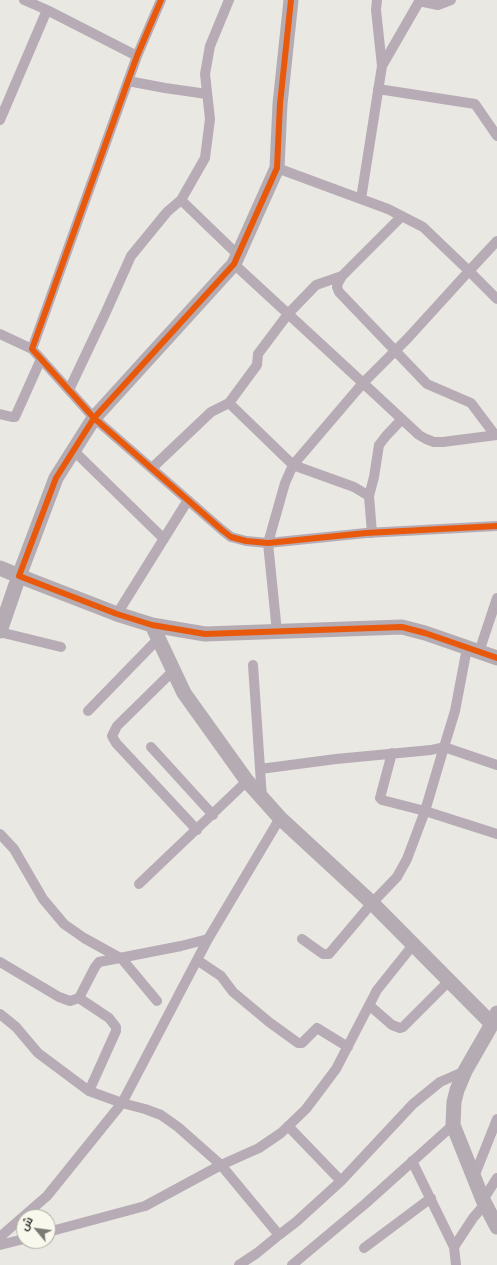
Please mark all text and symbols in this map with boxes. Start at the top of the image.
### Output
north arrow [16,1209,56,1249]
text: ش [16,1214,36,1233]

